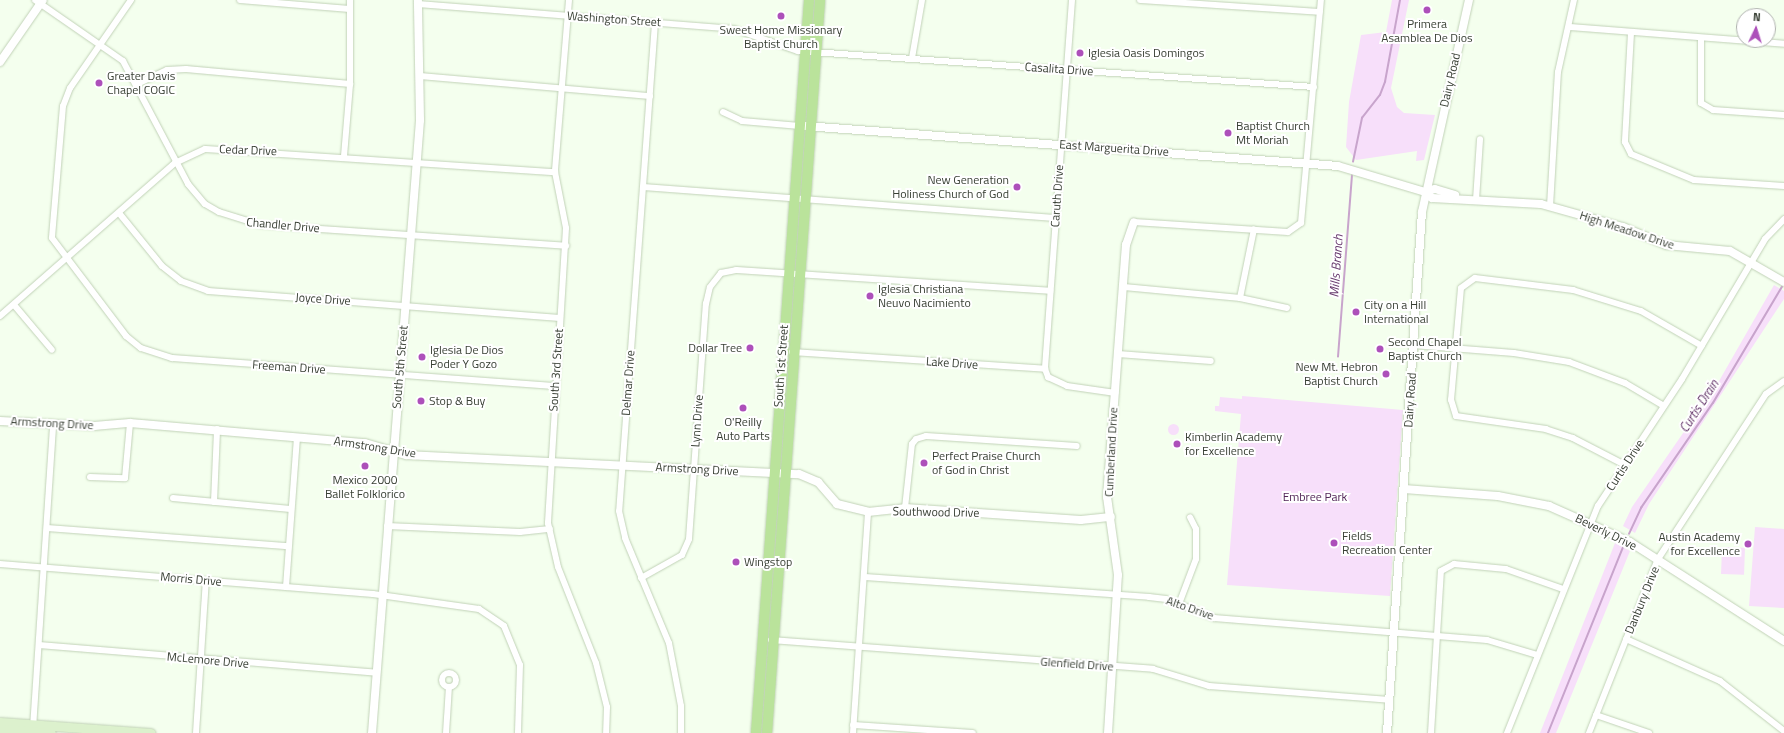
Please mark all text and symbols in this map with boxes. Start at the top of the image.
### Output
marker: Primera Asamblea De Dios [1422,5,1432,15]
north arrow [1736,8,1776,48]
street label: Washington Street [566,9,662,29]
text: N [1752,9,1761,25]
marker: Sweet Home Missionary Baptist Church [776,11,786,21]
place label: Primera Asamblea De Dios [1381,17,1473,45]
place label: Sweet Home Missionary Baptist Church [720,23,842,51]
place label: Iglesia Oasis Domingos [1088,46,1204,60]
marker: Iglesia Oasis Domingos [1075,48,1085,58]
street label: Dairy Road [1437,52,1463,108]
street label: Casalita Drive [1024,59,1094,79]
place label: Greater Davis Chapel COGIC [107,69,175,97]
marker: Greater Davis Chapel COGIC [94,78,104,88]
place label: Baptist Church Mt Moriah [1236,119,1310,147]
marker: Baptist Church Mt Moriah [1223,128,1233,138]
street label: East Marguerita Drive [1059,137,1169,159]
street label: Cedar Drive [219,142,277,158]
street label: Caruth Drive [1048,164,1066,228]
place label: New Generation Holiness Church of God [892,173,1009,201]
marker: New Generation Holiness Church of God [1012,182,1022,192]
street label: High Meadow Drive [1578,208,1676,252]
street label: Chandler Drive [246,215,320,235]
water label: Mills Branch [1326,234,1346,298]
place label: Iglesia Christiana Neuvo Nacimiento [878,282,971,310]
street label: Joyce Drive [295,290,351,308]
marker: Iglesia Christiana Neuvo Nacimiento [865,291,875,301]
place label: City on a Hill International [1364,298,1429,326]
marker: City on a Hill International [1351,307,1361,317]
street label: South 1st Street [771,324,791,408]
street label: South 5th Street [389,325,411,409]
street label: South 3rd Street [546,328,566,412]
place label: Second Chapel Baptist Church [1388,335,1462,363]
place label: Dollar Tree [688,341,742,355]
place label: Iglesia De Dios Poder Y Gozo [430,343,503,371]
marker: Dollar Tree [745,343,755,353]
marker: Second Chapel Baptist Church [1375,344,1385,354]
street label: Delmar Drive [619,350,637,416]
marker: Iglesia De Dios Poder Y Gozo [417,352,427,362]
street label: Lake Drive [925,354,979,372]
street label: Freeman Drive [252,357,326,377]
place label: New Mt. Hebron Baptist Church [1295,360,1378,388]
marker: New Mt. Hebron Baptist Church [1381,369,1391,379]
street label: Dairy Road [1401,372,1419,428]
water label: Curtis Drain [1676,377,1722,435]
place label: Stop & Buy [429,394,485,408]
street label: Lynn Drive [688,394,706,448]
marker: Stop & Buy [416,396,426,406]
marker: O'Reilly Auto Parts [738,403,748,413]
street label: Cumberland Drive [1101,407,1121,497]
street label: Armstrong Drive [10,414,94,432]
place label: O'Reilly Auto Parts [716,415,770,443]
place label: Kimberlin Academy for Excellence [1185,430,1282,458]
street label: Armstrong Drive [333,433,417,461]
street label: Curtis Drive [1603,437,1647,493]
marker: Kimberlin Academy for Excellence [1172,439,1182,449]
place label: Perfect Praise Church of God in Christ [932,449,1041,477]
marker: Perfect Praise Church of God in Christ [919,458,929,468]
street label: Armstrong Drive [655,460,739,478]
marker: Mexico 2000 Ballet Folklorico [360,461,370,471]
place label: Mexico 2000 Ballet Folklorico [325,473,405,501]
park label: Embree Park [1283,490,1347,504]
street label: Southwood Drive [892,504,980,520]
street label: Beverly Drive [1573,511,1639,553]
place label: Fields Recreation Center [1342,529,1432,557]
place label: Austin Academy for Excellence [1658,530,1740,558]
marker: Fields Recreation Center [1329,538,1339,548]
marker: Austin Academy for Excellence [1743,539,1753,549]
place label: Wingstop [744,555,792,569]
marker: Wingstop [731,557,741,567]
street label: Danbury Drive [1622,564,1662,636]
street label: Morris Drive [160,569,222,589]
street label: Alto Drive [1164,593,1216,623]
street label: McLemore Drive [166,649,250,671]
street label: Glenfield Drive [1040,654,1114,674]

